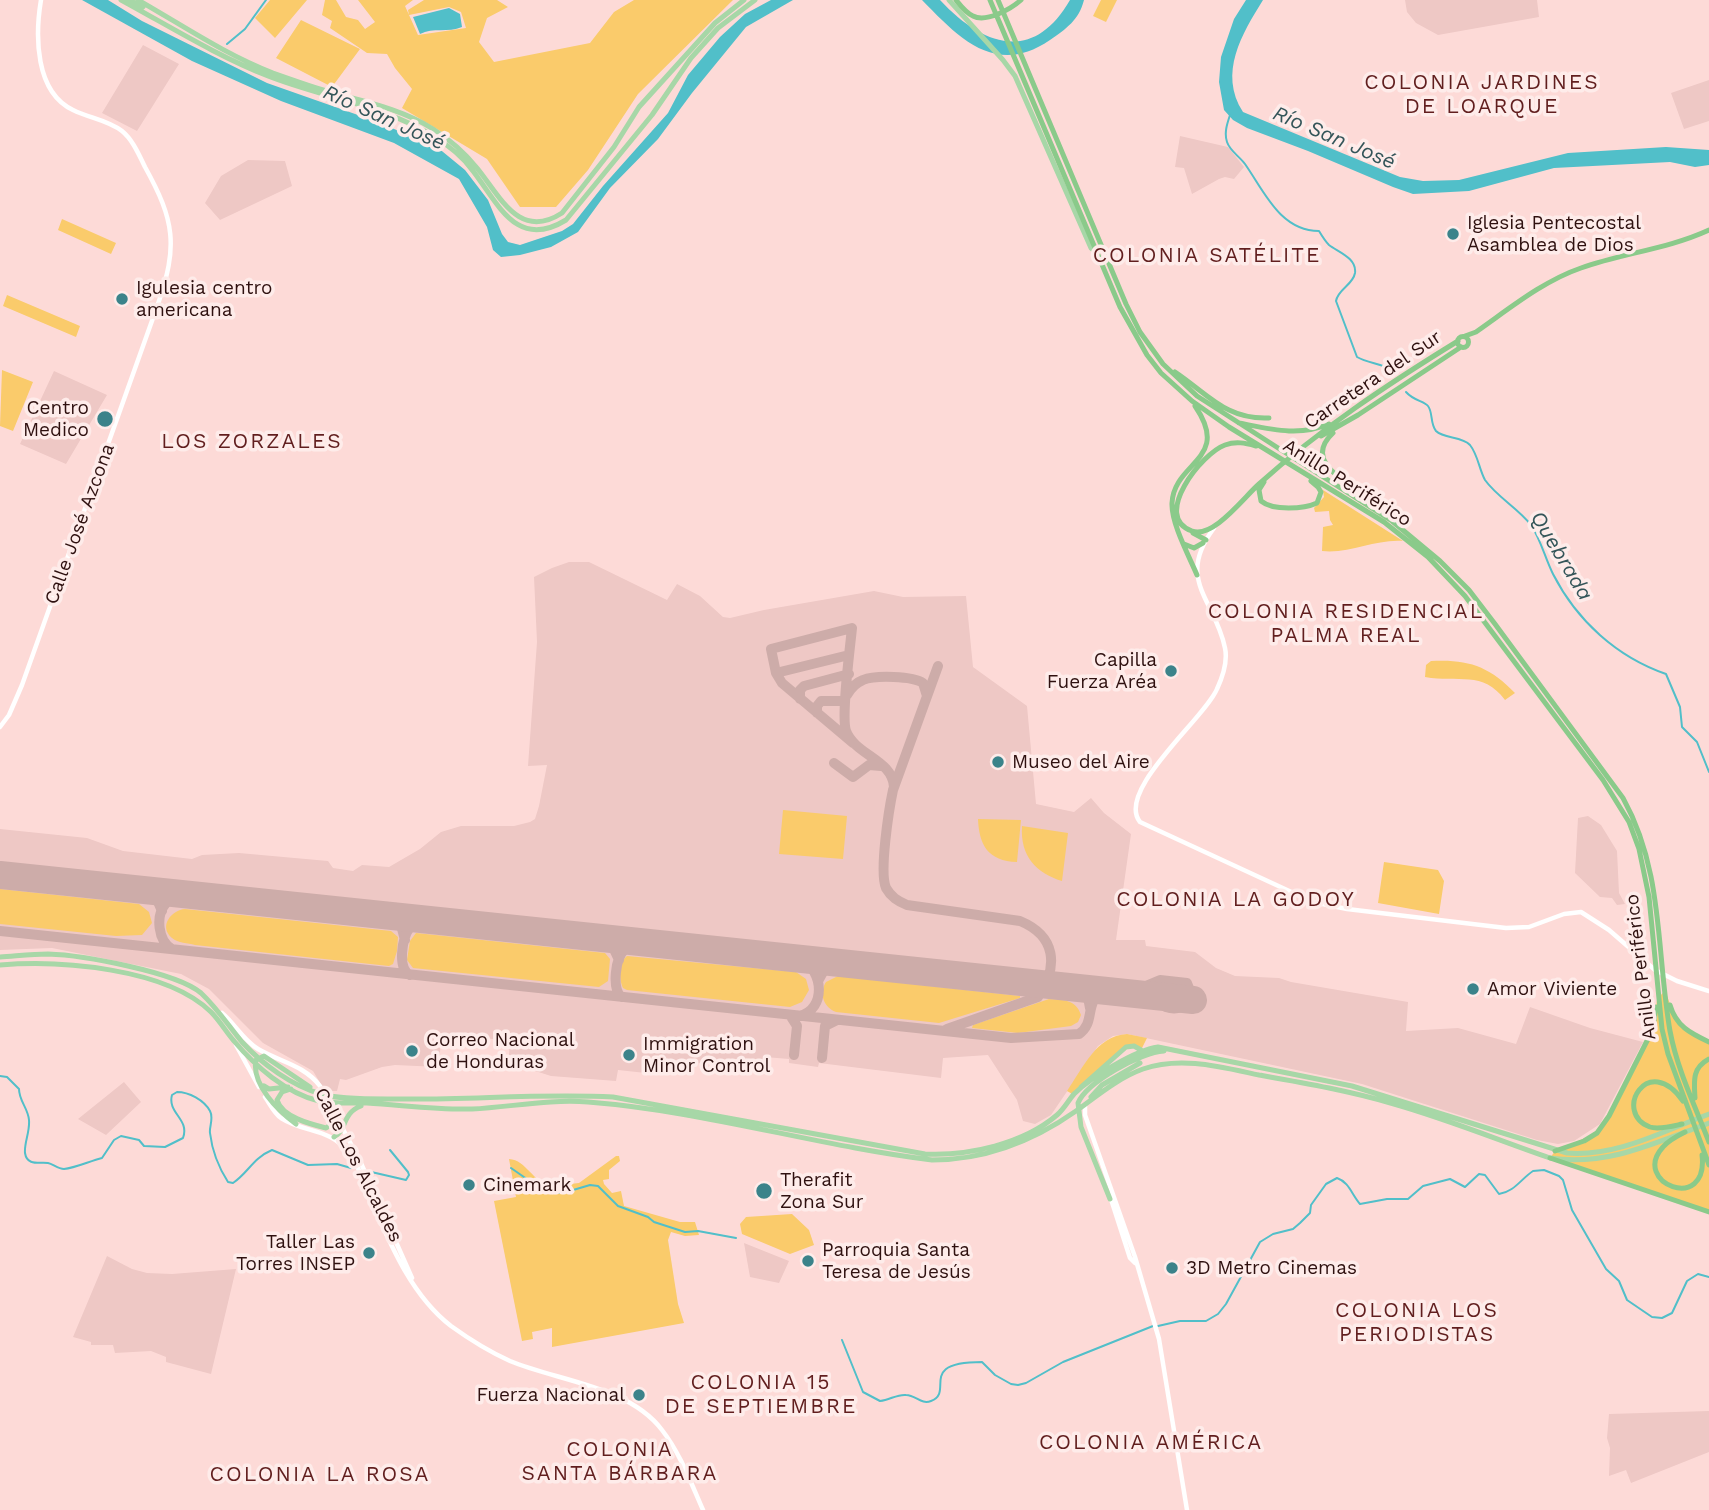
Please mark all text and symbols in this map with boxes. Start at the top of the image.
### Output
district label: COLONIA JARDINES DE LOARQUE [1366,70,1598,120]
water label: Río San José [319,80,449,156]
water label: Río San José [1269,101,1399,175]
place label: Iglesia Pentecostal Asamblea de Dios [1467,212,1641,256]
marker: Iglesia Pentecostal Asamblea de Dios [1445,226,1461,242]
district label: COLONIA SATÉLITE [1095,243,1319,269]
place label: Igulesia centro americana [136,277,272,321]
marker: Igulesia centro americana [114,291,130,307]
street label: Carretera del Sur [1300,326,1446,434]
place label: Centro Medico [23,397,89,441]
marker: Centro Medico [95,409,115,429]
district label: LOS ZORZALES [163,429,341,455]
street label: Anillo Periférico [1279,434,1415,532]
street label: Calle José Azcona [40,441,120,607]
water label: Quebrada [1525,507,1597,605]
district label: COLONIA RESIDENCIAL PALMA REAL [1210,599,1482,649]
place label: Capilla Fuerza Aréa [1047,649,1157,693]
marker: Capilla Fuerza Aréa [1163,663,1179,679]
place label: Museo del Aire [1012,751,1150,773]
marker: Museo del Aire [990,754,1006,770]
district label: COLONIA LA GODOY [1118,887,1354,913]
street label: Anillo Periférico [1621,893,1661,1041]
place label: Amor Viviente [1487,978,1617,1000]
marker: Amor Viviente [1465,981,1481,997]
place label: Correo Nacional de Honduras [426,1029,574,1073]
place label: Immigration Minor Control [643,1033,770,1077]
marker: Correo Nacional de Honduras [404,1043,420,1059]
marker: Immigration Minor Control [621,1047,637,1063]
street label: Calle Los Alcaldes [309,1084,407,1246]
place label: Therafit Zona Sur [780,1169,863,1213]
place label: Cinemark [483,1174,571,1196]
marker: Cinemark [461,1177,477,1193]
marker: Therafit Zona Sur [754,1181,774,1201]
place label: Taller Las Torres INSEP [236,1231,355,1275]
place label: Parroquia Santa Teresa de Jesús [822,1239,971,1283]
marker: Taller Las Torres INSEP [361,1245,377,1261]
marker: Parroquia Santa Teresa de Jesús [800,1253,816,1269]
place label: 3D Metro Cinemas [1186,1257,1357,1279]
marker: 3D Metro Cinemas [1164,1260,1180,1276]
district label: COLONIA LOS PERIODISTAS [1336,1298,1498,1348]
district label: COLONIA 15 DE SEPTIEMBRE [666,1370,856,1420]
place label: Fuerza Nacional [476,1384,625,1406]
marker: Fuerza Nacional [631,1387,647,1403]
district label: COLONIA AMÉRICA [1041,1430,1261,1456]
district label: COLONIA SANTA BÁRBARA [523,1437,717,1487]
district label: COLONIA LA ROSA [211,1462,429,1488]

